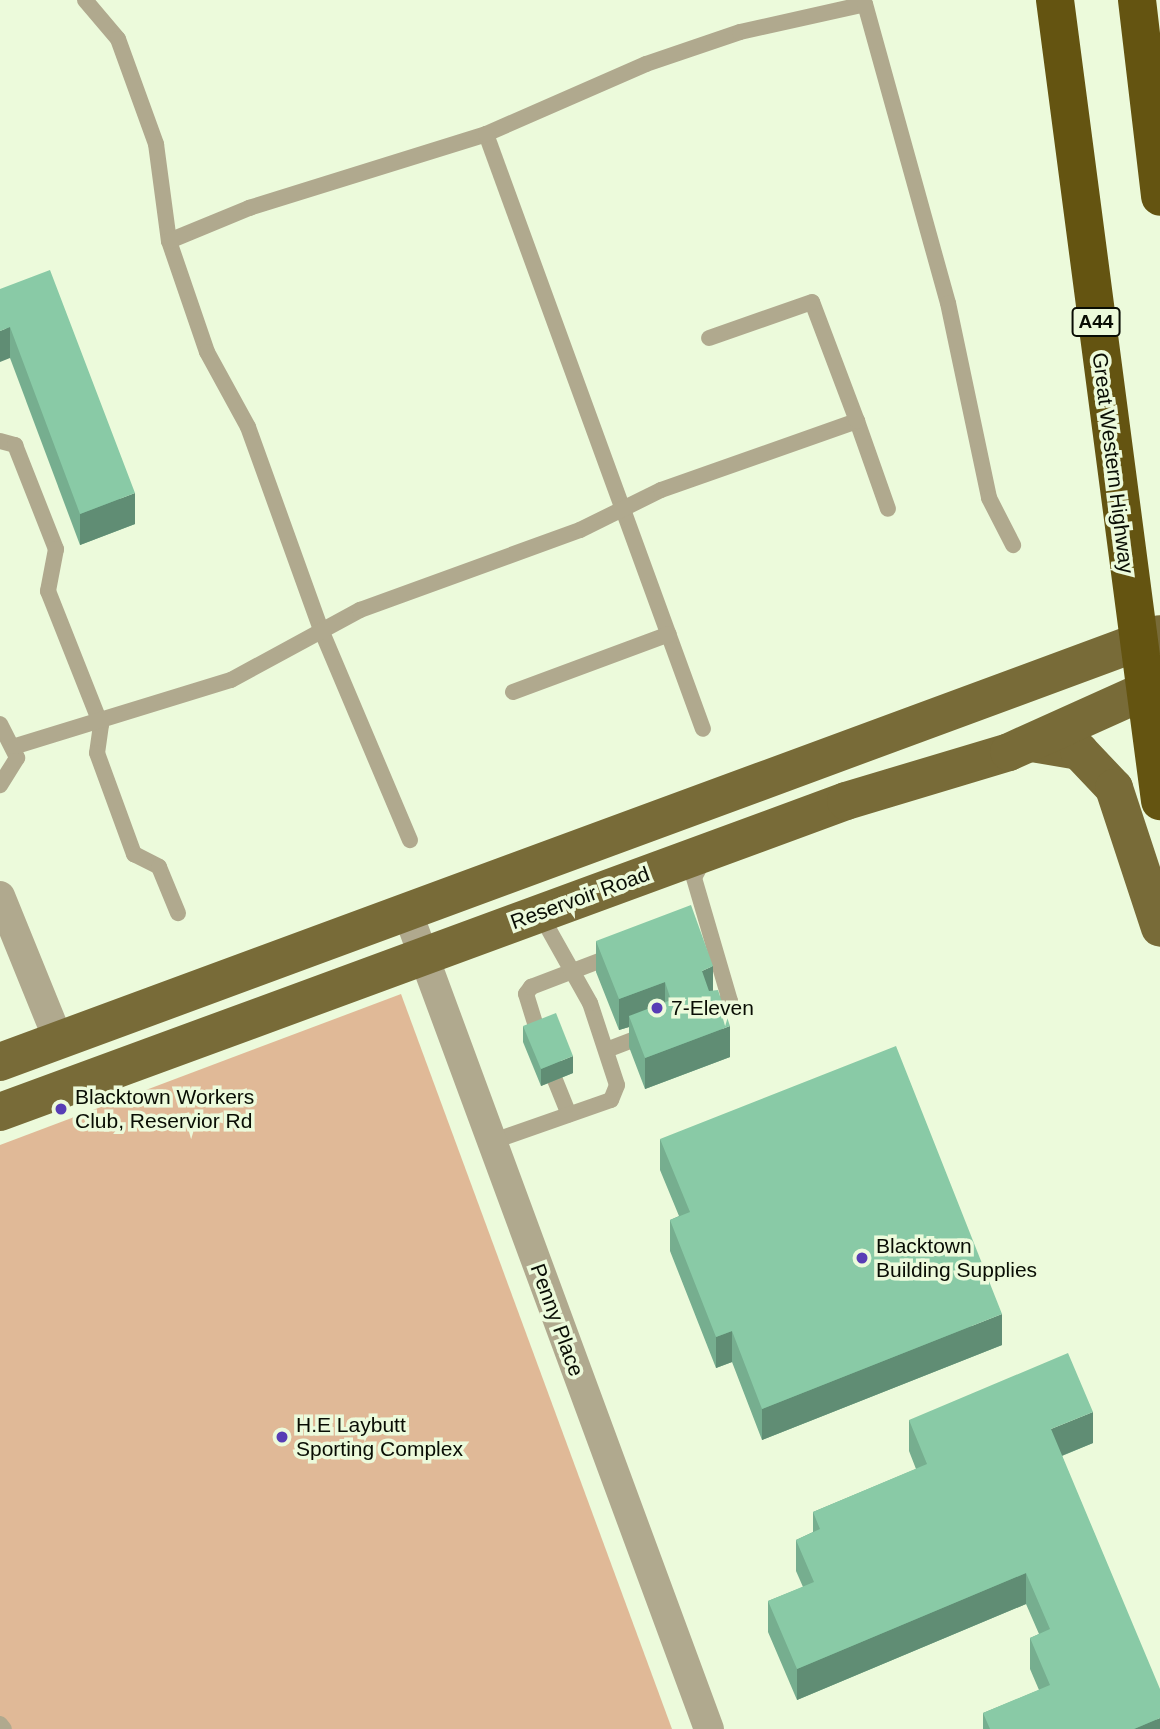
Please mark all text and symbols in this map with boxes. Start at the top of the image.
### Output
road number: A44 [1072,306,1120,338]
street label: Great Western Highway [1087,351,1139,575]
street label: Reservoir Road [507,861,653,935]
place label: 7-Eleven [671,995,754,1021]
marker: 7-Eleven [649,1000,665,1016]
place label: Blacktown Workers Club, Reservior Rd [75,1084,254,1134]
marker: Blacktown Workers Club, Reservior Rd [53,1101,69,1117]
place label: Blacktown Building Supplies [876,1233,1037,1283]
marker: Blacktown Building Supplies [854,1250,870,1266]
street label: Penny Place [525,1260,589,1380]
place label: H.E Laybutt Sporting Complex [296,1412,463,1462]
marker: H.E Laybutt Sporting Complex [274,1429,290,1445]

